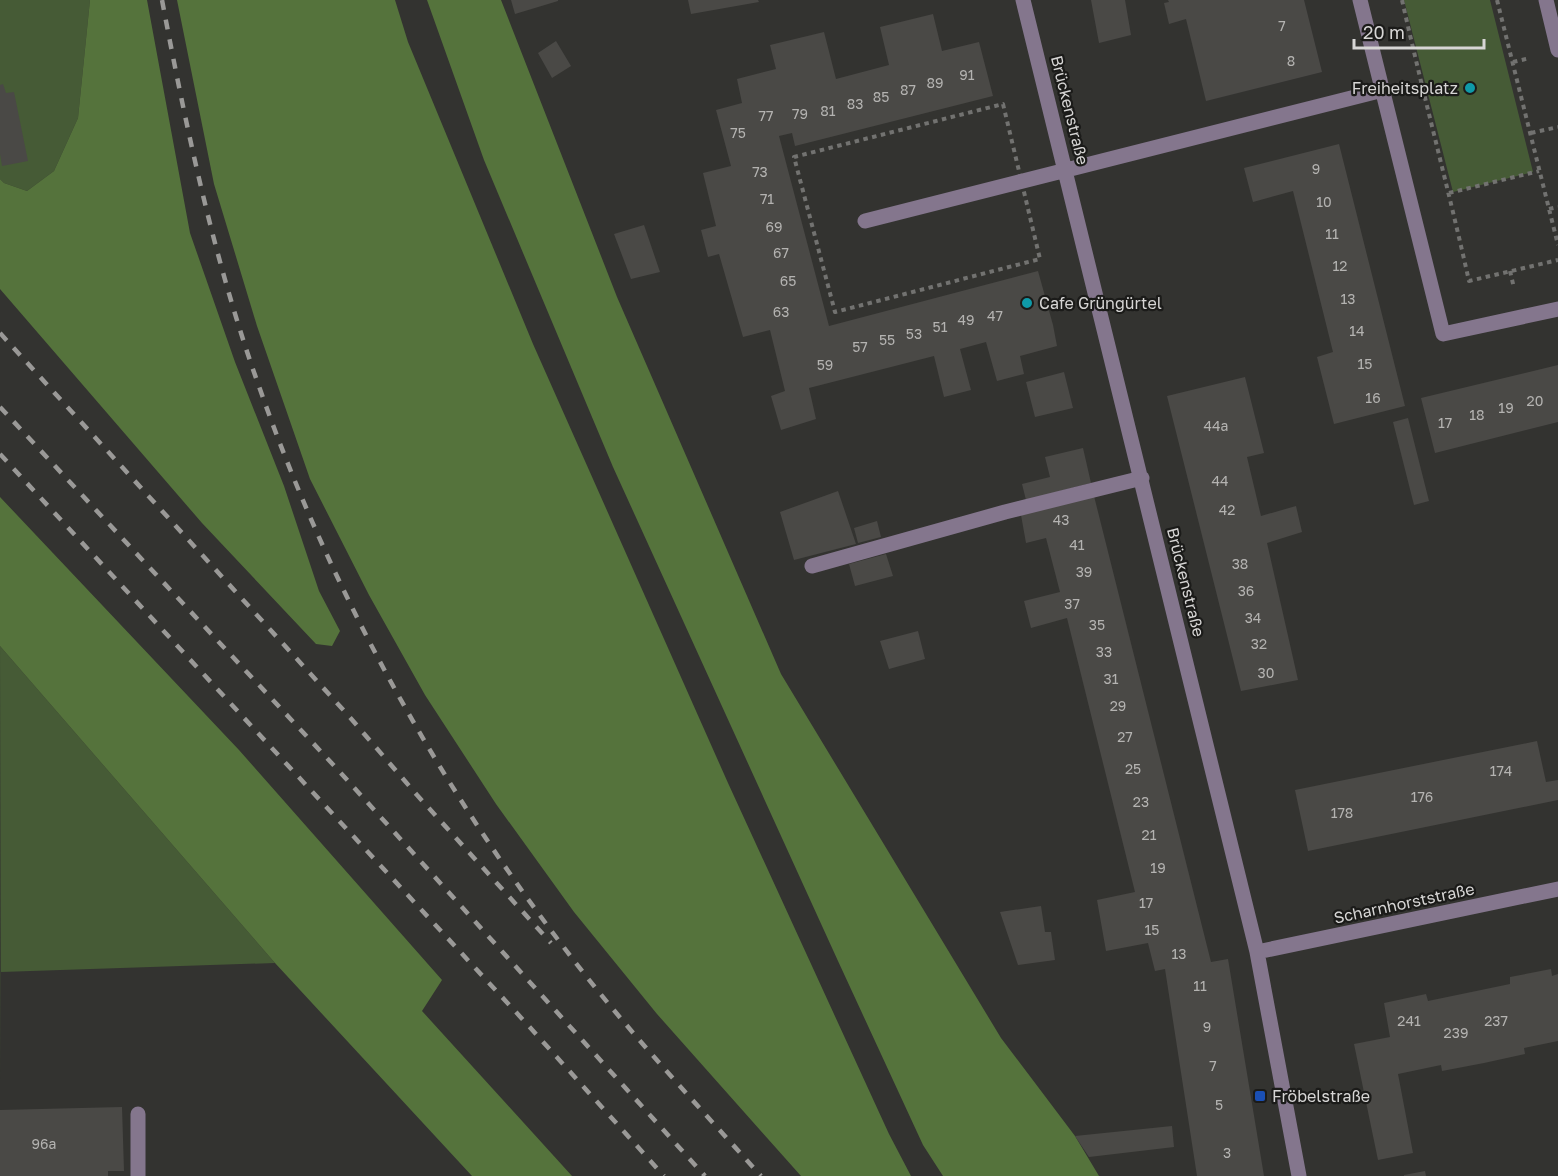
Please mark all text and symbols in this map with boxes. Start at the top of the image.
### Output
scale bar [1354,12,1484,50]
house number: 7 [1278,17,1286,34]
text: 20 m [1363,21,1405,43]
house number: 8 [1287,52,1295,69]
street label: Brückenstraße [1047,53,1093,167]
house number: 91 [959,66,975,83]
house number: 89 [926,74,944,91]
place label: Freiheitsplatz [1352,78,1458,98]
house number: 87 [900,81,916,98]
marker: Freiheitsplatz [1463,81,1477,95]
house number: 85 [873,88,889,105]
house number: 83 [847,95,863,112]
house number: 81 [820,102,836,119]
house number: 79 [792,105,808,122]
house number: 77 [759,107,773,124]
house number: 75 [730,124,746,141]
house number: 9 [1312,160,1320,177]
house number: 73 [752,163,768,180]
house number: 71 [760,190,774,207]
house number: 10 [1316,193,1332,210]
house number: 69 [766,218,782,235]
house number: 11 [1325,225,1339,242]
house number: 67 [773,244,789,261]
house number: 12 [1333,257,1347,274]
house number: 65 [780,272,796,289]
house number: 13 [1341,290,1355,307]
place label: Cafe Grüngürtel [1039,293,1162,313]
marker: Cafe Grüngürtel [1020,296,1034,310]
house number: 63 [773,303,789,320]
house number: 47 [987,307,1003,324]
house number: 49 [957,311,975,328]
house number: 51 [933,318,948,335]
house number: 14 [1349,322,1365,339]
house number: 53 [906,325,922,342]
house number: 55 [879,331,895,348]
house number: 57 [852,338,868,355]
house number: 15 [1358,355,1372,372]
house number: 59 [817,356,833,373]
house number: 16 [1365,389,1381,406]
house number: 20 [1527,392,1543,409]
house number: 19 [1498,399,1514,416]
house number: 18 [1469,406,1485,423]
house number: 17 [1438,414,1452,431]
house number: 44a [1204,417,1229,434]
house number: 44 [1211,472,1229,489]
house number: 42 [1219,501,1235,518]
house number: 43 [1053,511,1069,528]
street label: Brückenstraße [1163,525,1209,639]
house number: 41 [1069,536,1085,553]
house number: 38 [1232,555,1248,572]
house number: 39 [1076,563,1092,580]
house number: 36 [1238,582,1254,599]
house number: 37 [1064,595,1080,612]
house number: 34 [1245,609,1261,626]
house number: 35 [1089,616,1105,633]
house number: 32 [1251,635,1267,652]
house number: 33 [1096,643,1112,660]
house number: 30 [1258,664,1274,681]
house number: 31 [1104,670,1119,687]
house number: 29 [1110,697,1126,714]
house number: 27 [1117,728,1133,745]
house number: 25 [1125,760,1141,777]
house number: 174 [1490,762,1512,779]
house number: 176 [1411,788,1433,805]
house number: 23 [1133,793,1149,810]
house number: 178 [1331,804,1353,821]
house number: 21 [1142,826,1157,843]
house number: 19 [1150,859,1166,876]
street label: Scharnhorststraße [1332,878,1476,928]
house number: 17 [1139,894,1153,911]
house number: 15 [1145,921,1159,938]
house number: 13 [1172,945,1186,962]
house number: 11 [1193,977,1207,994]
house number: 241 [1397,1012,1421,1029]
house number: 237 [1484,1012,1508,1029]
house number: 9 [1203,1018,1211,1035]
house number: 239 [1444,1024,1468,1041]
house number: 7 [1209,1057,1217,1074]
place label: Fröbelstraße [1272,1086,1370,1106]
marker: Fröbelstraße [1253,1089,1267,1103]
house number: 5 [1215,1096,1223,1113]
house number: 96a [32,1135,56,1152]
house number: 3 [1223,1144,1231,1161]

